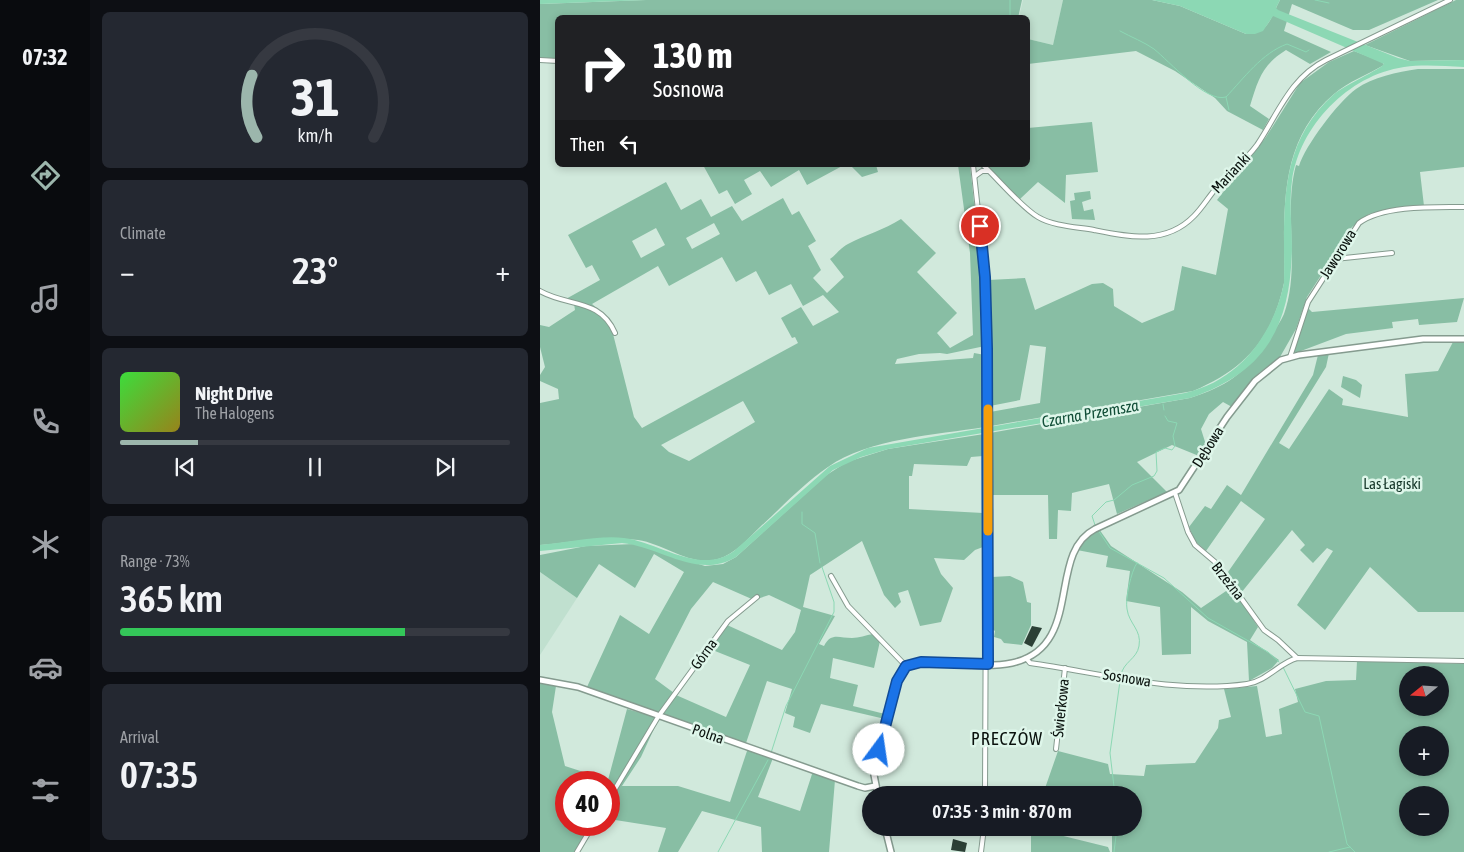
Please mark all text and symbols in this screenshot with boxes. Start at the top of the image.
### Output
icon: right [570,35,635,100]
text: 130 m [653,35,732,75]
text: 07:32 [22,44,68,70]
text: 31 [291,67,339,127]
text: Sosnowa [653,76,724,102]
text: km/h [297,125,333,146]
icon: left [615,130,643,158]
text: Then [570,133,605,155]
street label: Marianki [1208,149,1253,196]
icon: directions [28,158,63,193]
pin [959,205,1001,247]
icon: arrive [966,212,994,240]
text: Climate [120,224,166,242]
street label: Jaworowa [1316,226,1359,281]
text: 23° [292,249,338,292]
text: − [120,255,135,287]
text: + [495,255,510,287]
icon: music [28,281,63,316]
text: Night Drive [195,382,273,404]
water label: Czarna Przemsza [1040,396,1140,430]
icon: phone [28,404,63,439]
text: The Halogens [195,404,275,422]
street label: Dębowa [1188,423,1227,470]
icon: previous [171,453,199,481]
icon: pause [301,453,329,481]
icon: next [431,453,459,481]
park label: Las Łagiski [1363,475,1421,492]
icon: climate [28,527,63,562]
text: Range · 73% [120,552,190,570]
street label: Brzeźna [1208,558,1248,603]
text: 365 km [120,577,223,620]
street label: Górna [687,635,720,672]
icon: car [28,650,63,685]
street label: Sosnowa [1102,665,1152,690]
north arrow [1399,666,1449,716]
map controls [1399,666,1449,836]
street label: Świerkowa [1049,678,1072,738]
street label: Polna [690,720,726,747]
position arrow [852,723,904,775]
button: + [1399,726,1449,776]
text: Arrival [120,728,159,746]
district label: PRECZÓW [971,728,1043,749]
text: 07:35 [120,753,198,796]
speed limit sign: 40 [555,771,620,836]
icon: filters [28,773,63,808]
button: − [1399,786,1449,836]
text: 07:35 · 3 min · 870 m [932,800,1072,822]

